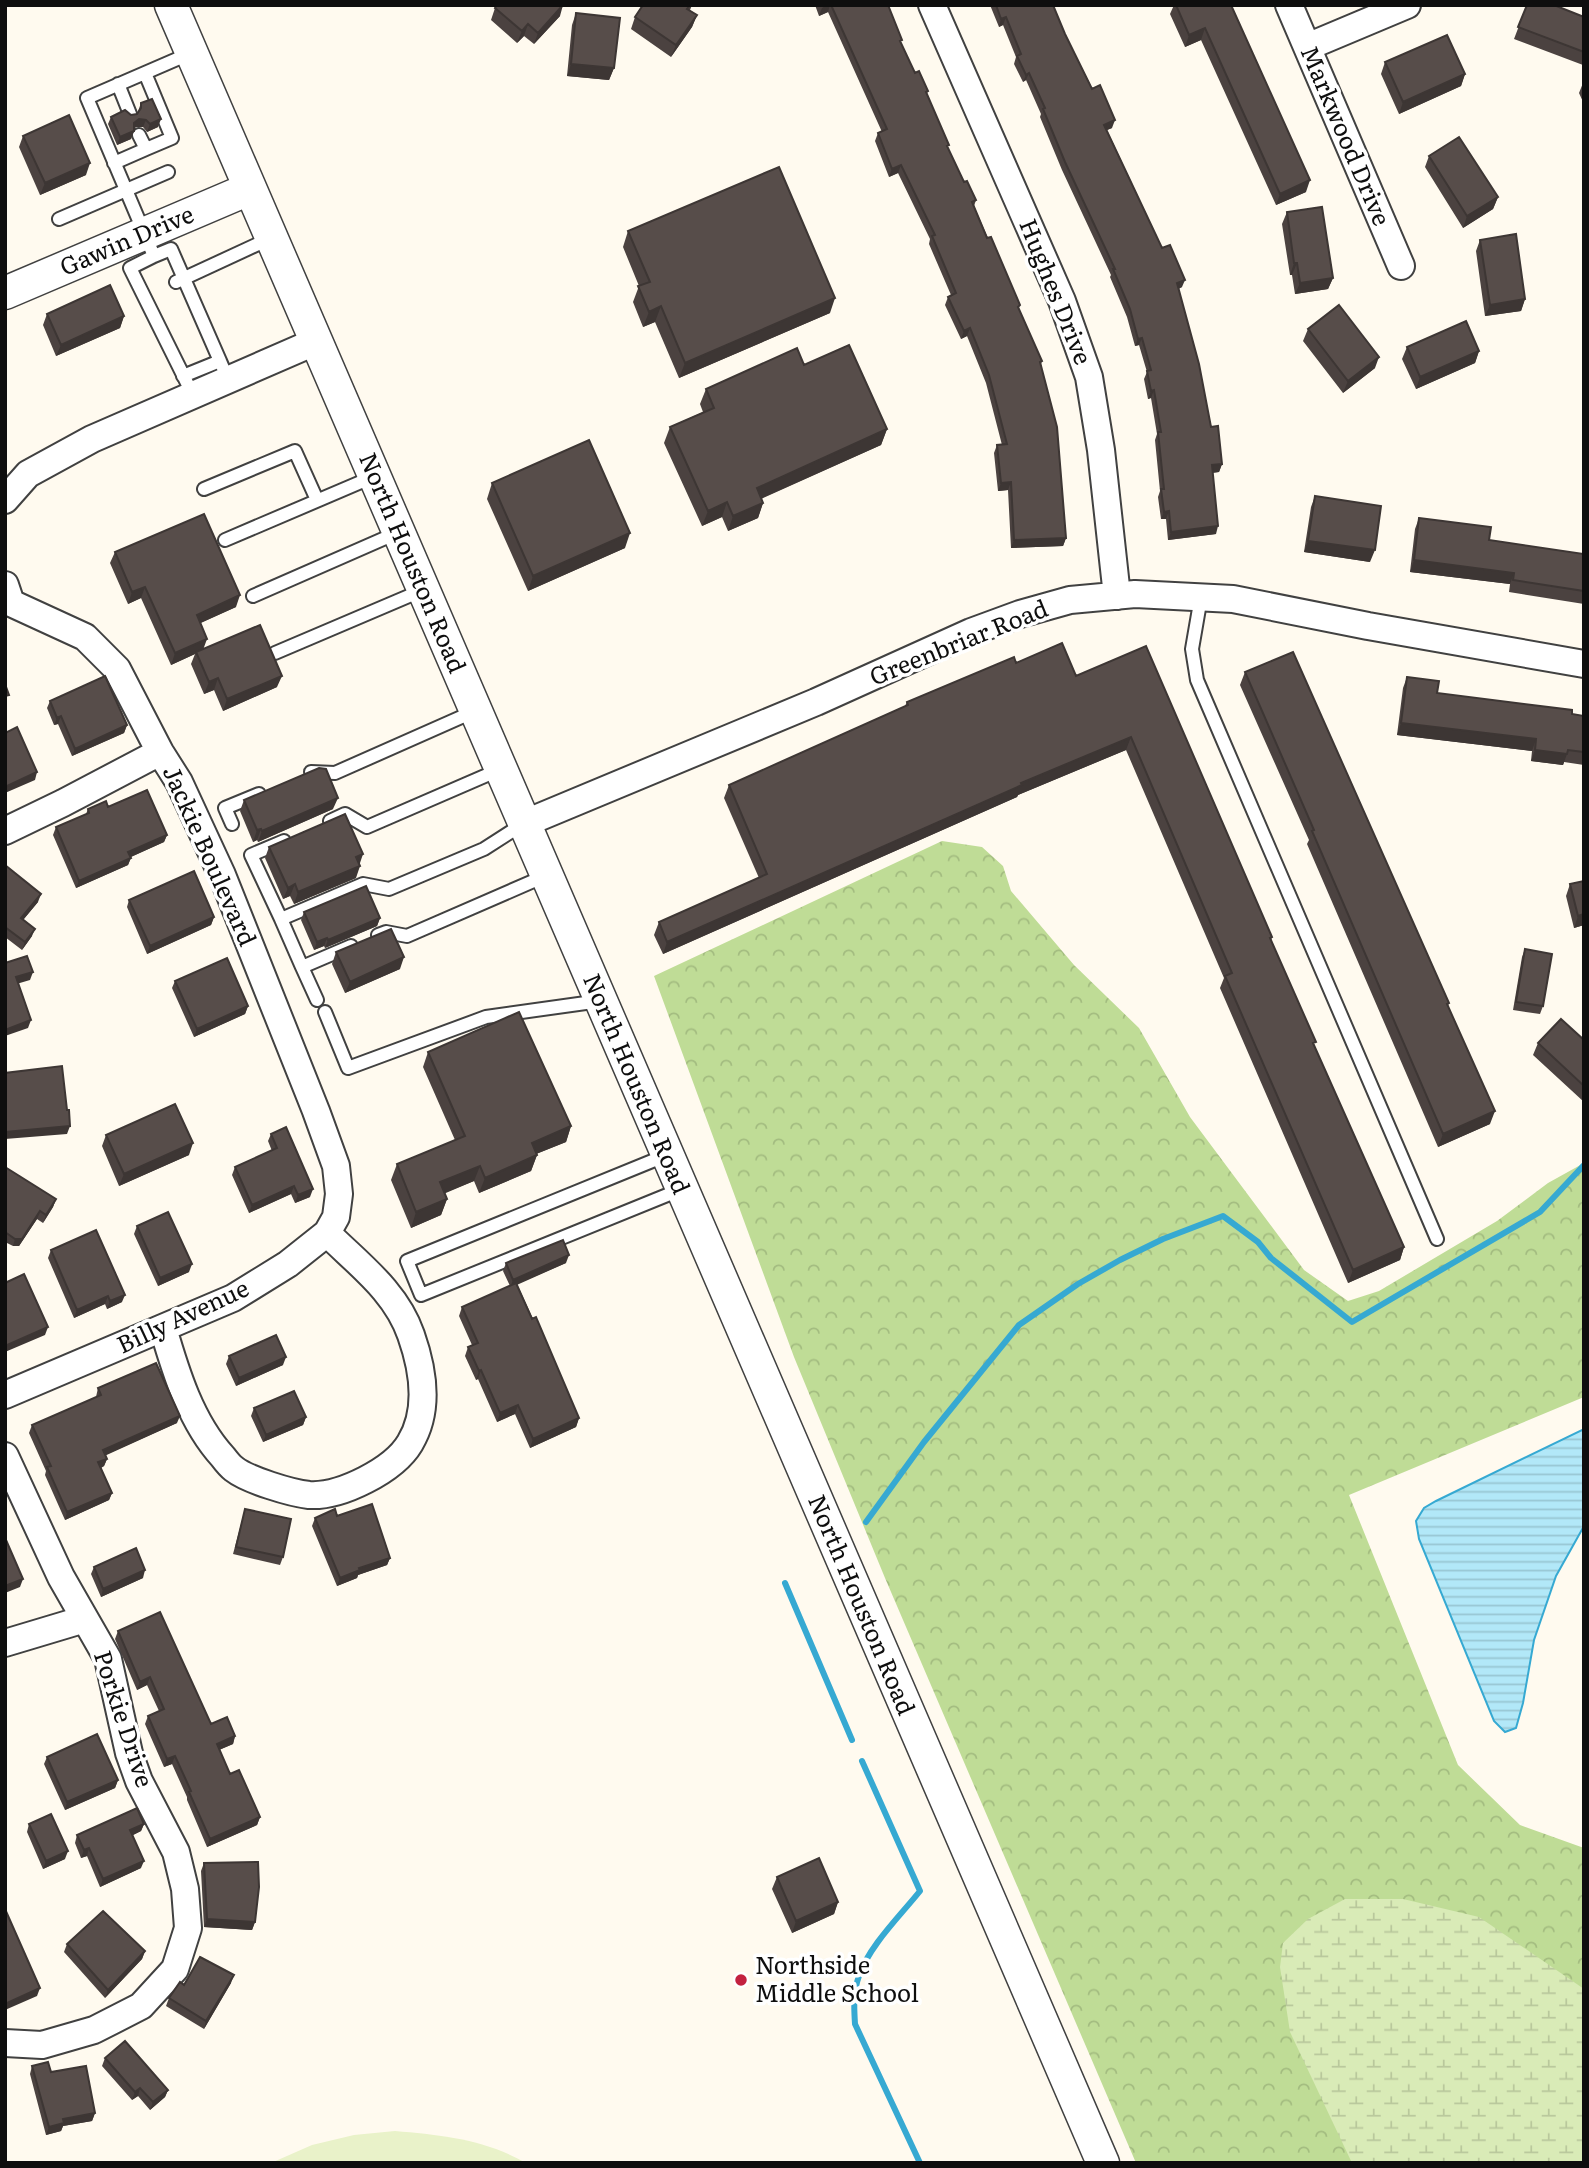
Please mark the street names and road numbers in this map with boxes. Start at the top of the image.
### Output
street label: Markwood Drive [1294,40,1401,230]
street label: Gawin Drive [54,195,198,283]
street label: Hughes Drive [1012,213,1102,369]
street label: North Houston Road [352,446,477,678]
street label: Greenbriar Road [864,589,1053,692]
street label: Jackie Boulevard [156,759,267,951]
street label: North Houston Road [576,967,701,1199]
street label: Billy Avenue [110,1269,254,1361]
street label: North Houston Road [801,1488,926,1720]
street label: Porkie Drive [87,1645,164,1791]

